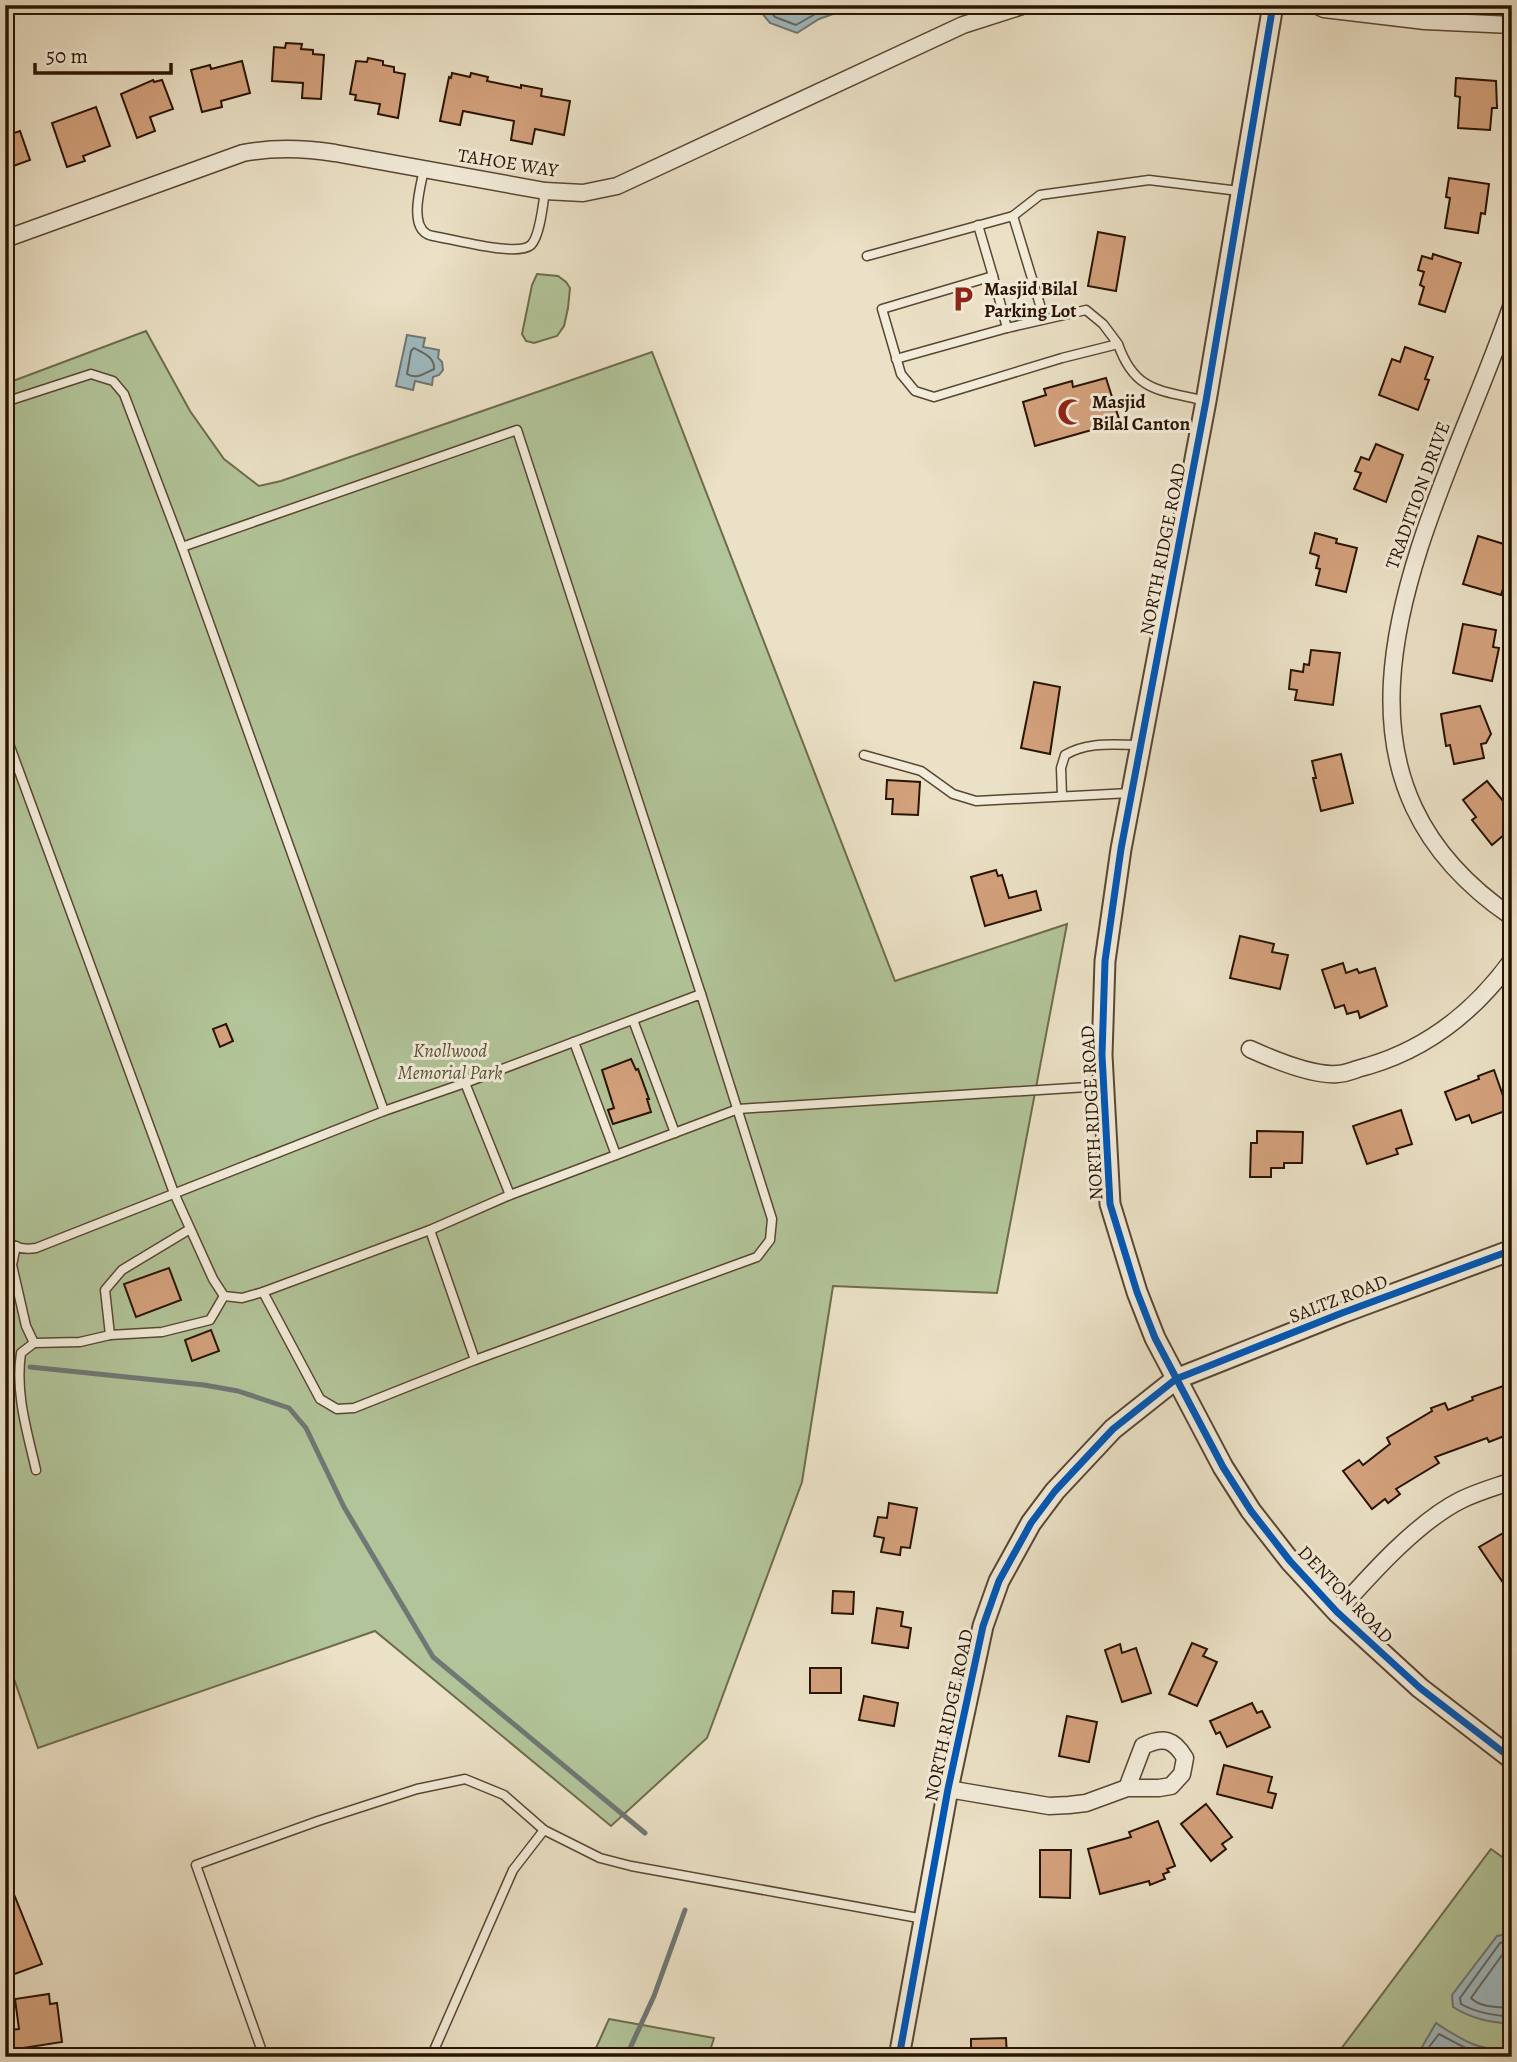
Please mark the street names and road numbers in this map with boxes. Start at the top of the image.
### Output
street label: TAHOE WAY [456,142,560,184]
street label: TRADITION DRIVE [1379,418,1457,573]
street label: NORTH RIDGE ROAD [1134,461,1192,638]
street label: NORTH RIDGE ROAD [1074,1025,1110,1201]
street label: SALTZ ROAD [1285,1268,1391,1330]
street label: DENTON ROAD [1292,1540,1399,1650]
street label: NORTH RIDGE ROAD [918,1627,980,1804]

